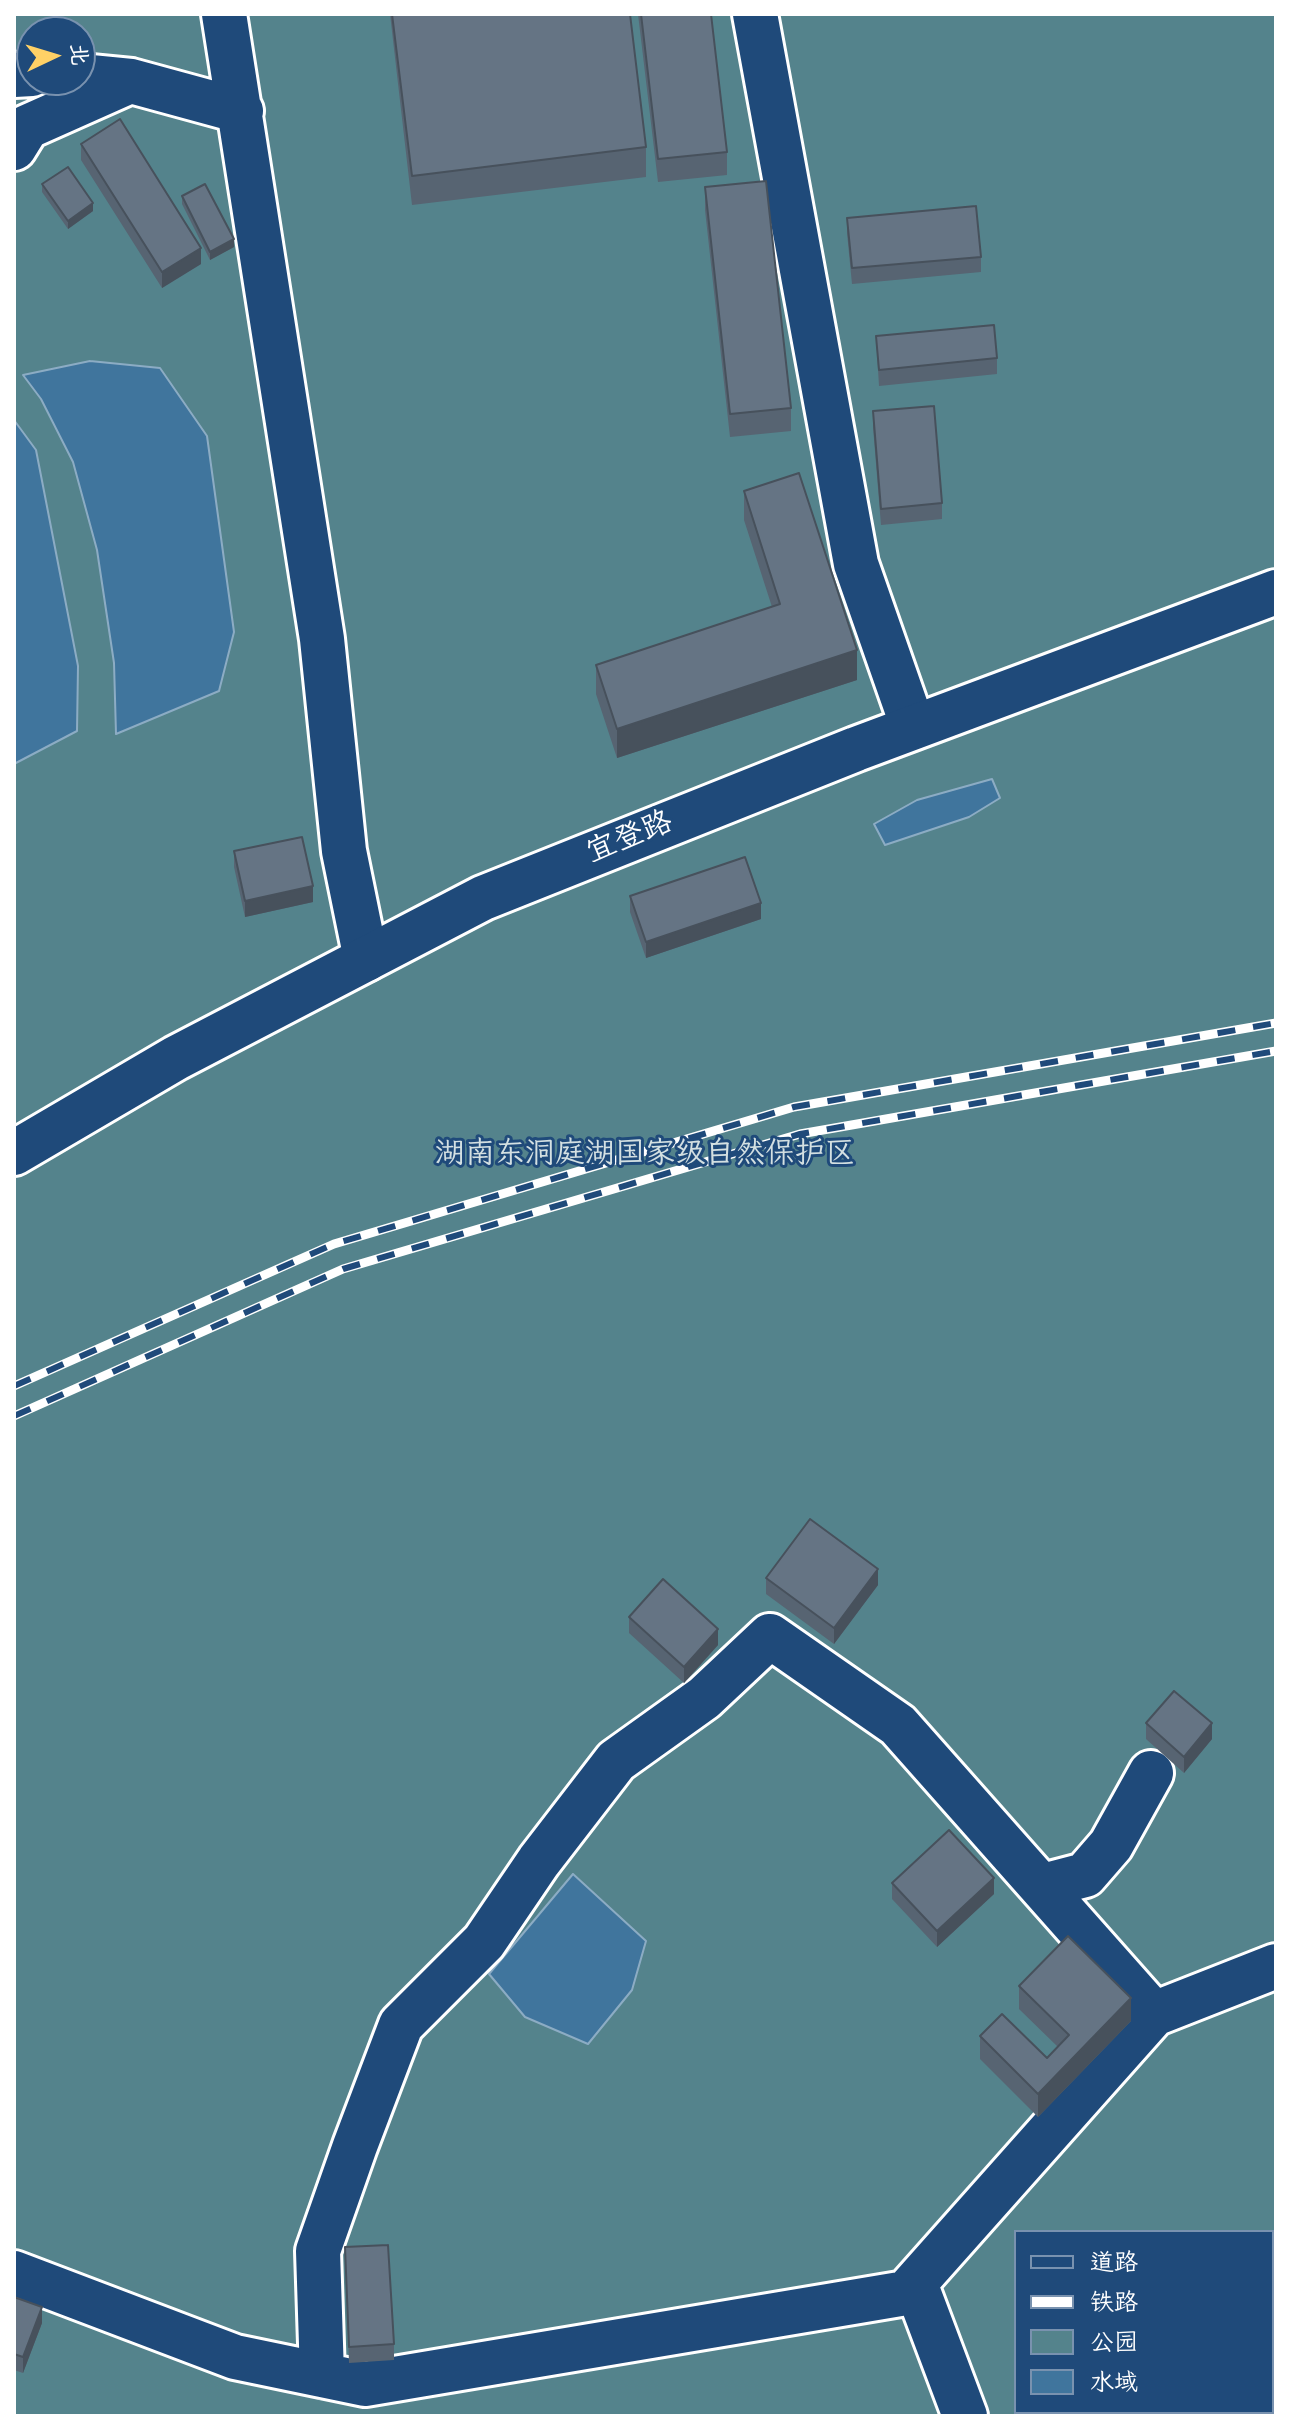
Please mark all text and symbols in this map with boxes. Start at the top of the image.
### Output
north arrow [16,16,96,96]
text: 北 [62,42,95,66]
street label: 宜登路 [582,805,678,873]
park label: 湖南东洞庭湖国家级自然保护区 [435,1138,855,1174]
legend [1014,2230,1274,2414]
text: 道路 [1090,2246,1138,2280]
text: 铁路 [1090,2286,1138,2320]
text: 公园 [1090,2326,1138,2360]
text: 水域 [1090,2366,1138,2400]

